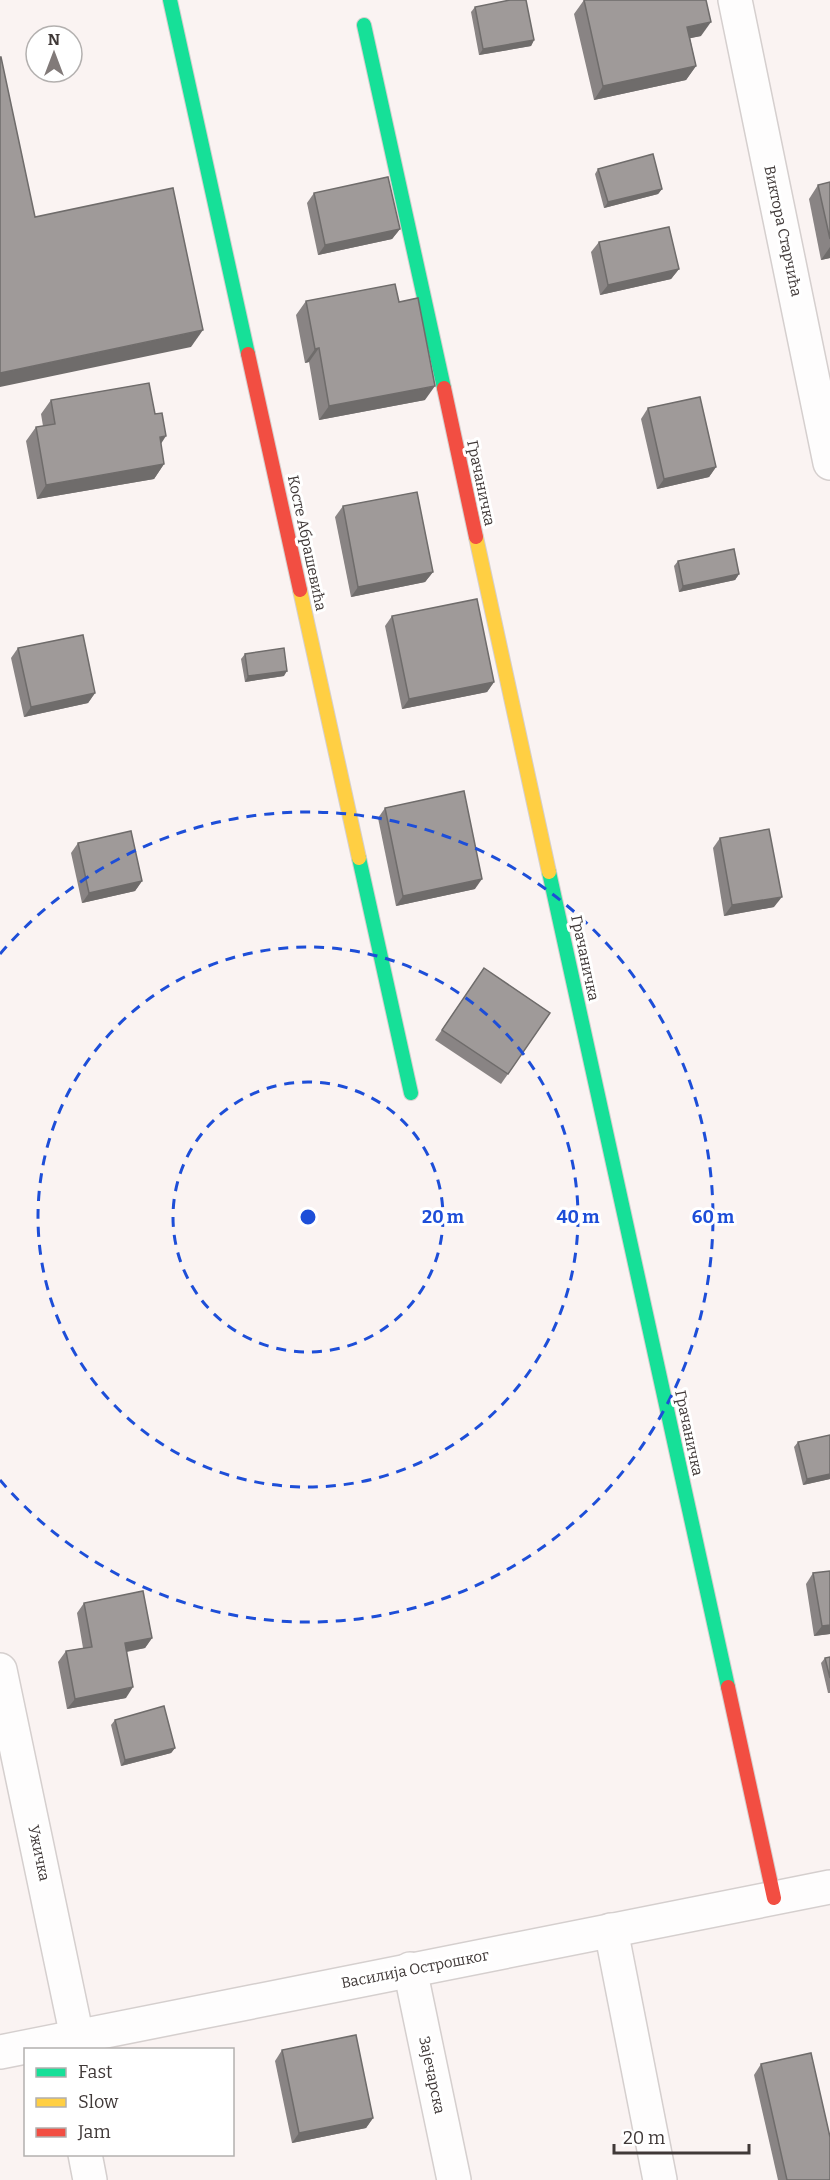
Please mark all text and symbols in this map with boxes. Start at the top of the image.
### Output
north arrow [24,24,84,84]
text: N [48,30,60,49]
street label: Виктора Старчића [760,164,806,298]
street label: Грачаничка [463,439,499,527]
street label: Косте Абрашевића [284,474,330,612]
street label: Грачаничка [567,914,603,1002]
text: 20 m [422,1206,464,1228]
text: 40 m [557,1206,599,1228]
text: 60 m [692,1206,734,1228]
centre of rings [298,1207,318,1227]
street label: Грачаничка [671,1389,707,1477]
street label: Ужичка [24,1823,54,1883]
street label: Василија Острошког [340,1946,490,1992]
street label: Зајечарска [415,2035,449,2115]
legend [24,2048,234,2156]
text: Fast [78,2061,113,2083]
text: Slow [78,2091,119,2113]
scale bar [614,2117,749,2155]
text: Jam [77,2121,111,2143]
text: 20 m [623,2127,665,2149]

